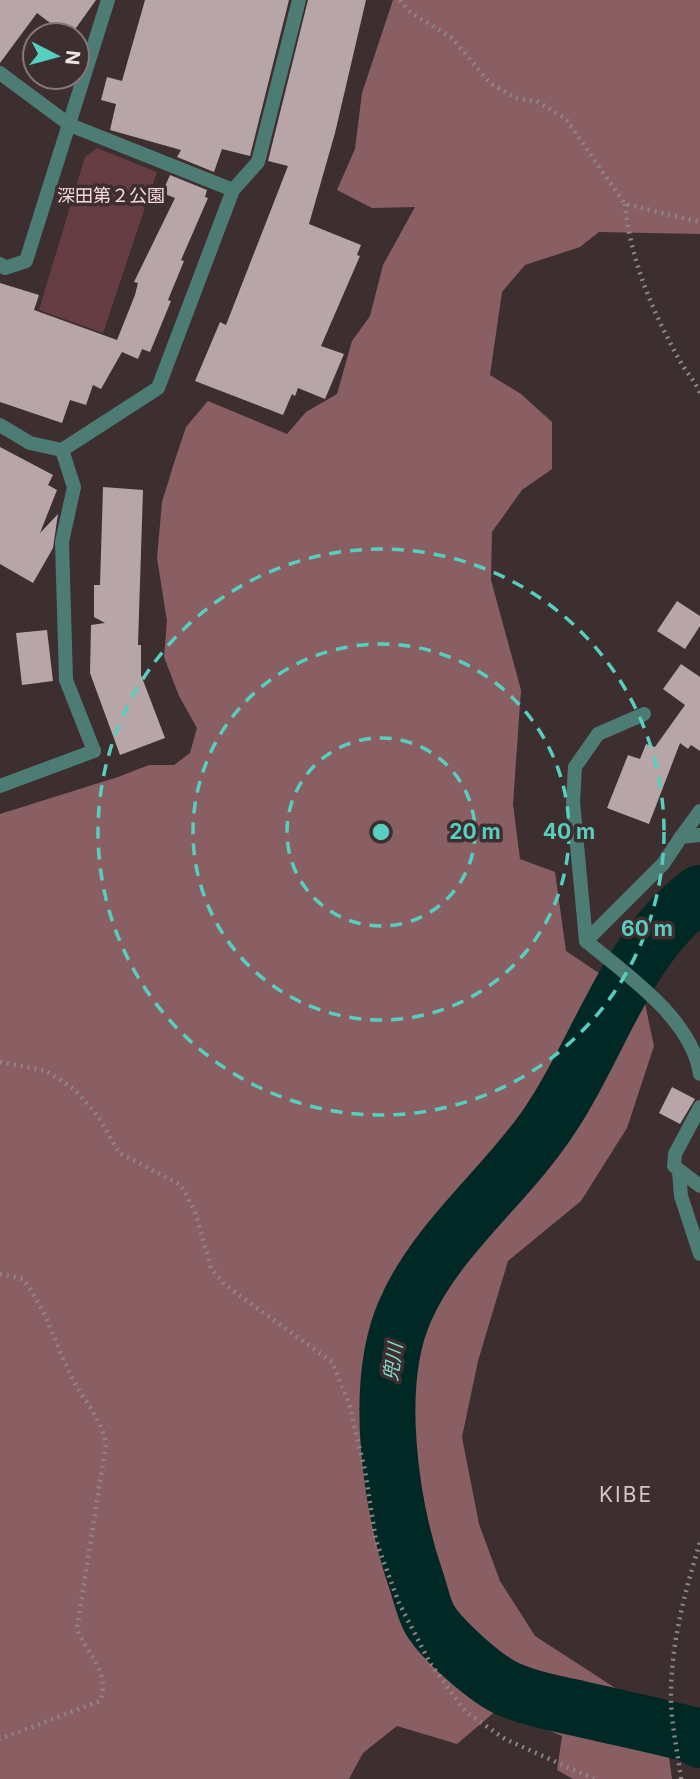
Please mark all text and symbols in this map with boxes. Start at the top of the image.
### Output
north arrow [21,21,91,91]
text: N [60,49,85,66]
park label: 深田第２公園 [57,185,165,206]
text: 20 m [449,819,501,844]
text: 40 m [543,819,595,844]
centre of rings [369,820,393,844]
text: 60 m [621,916,673,941]
water label: 兜川 [379,1340,407,1382]
district label: KIBE [599,1482,653,1507]

